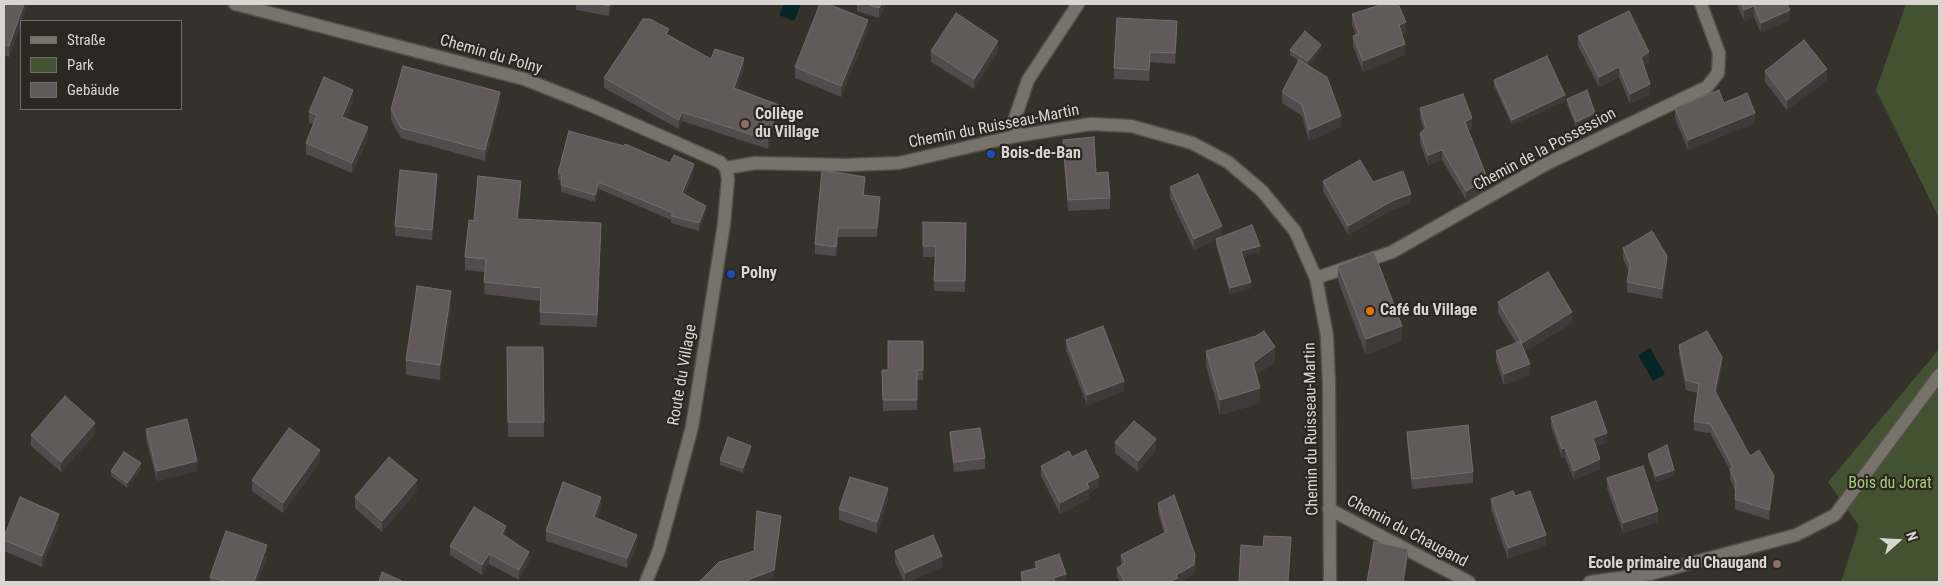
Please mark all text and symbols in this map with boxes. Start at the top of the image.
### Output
legend [20,20,182,110]
text: Straße [67,31,106,49]
street label: Chemin du Polny [438,31,544,79]
text: Park [67,56,94,74]
text: Gebäude [67,81,119,99]
street label: Chemin du Ruisseau-Martin [907,101,1081,153]
street label: Chemin de la Possession [1471,104,1619,196]
place label: Collège du Village [755,105,819,143]
marker: Collège du Village [739,118,751,130]
place label: Bois-de-Ban [1001,144,1081,164]
marker: Bois-de-Ban [985,148,997,160]
place label: Polny [741,264,777,284]
marker: Polny [725,268,737,280]
place label: Café du Village [1380,301,1477,321]
marker: Café du Village [1364,305,1376,317]
street label: Route du Village [665,323,701,427]
street label: Chemin du Ruisseau-Martin [1301,342,1323,516]
park label: Bois du Jorat [1848,474,1932,494]
street label: Chemin du Chaugand [1343,492,1471,572]
north arrow [1873,516,1923,566]
text: N [1903,529,1921,543]
place label: Ecole primaire du Chaugand [1588,554,1767,574]
marker: Ecole primaire du Chaugand [1771,558,1783,570]

